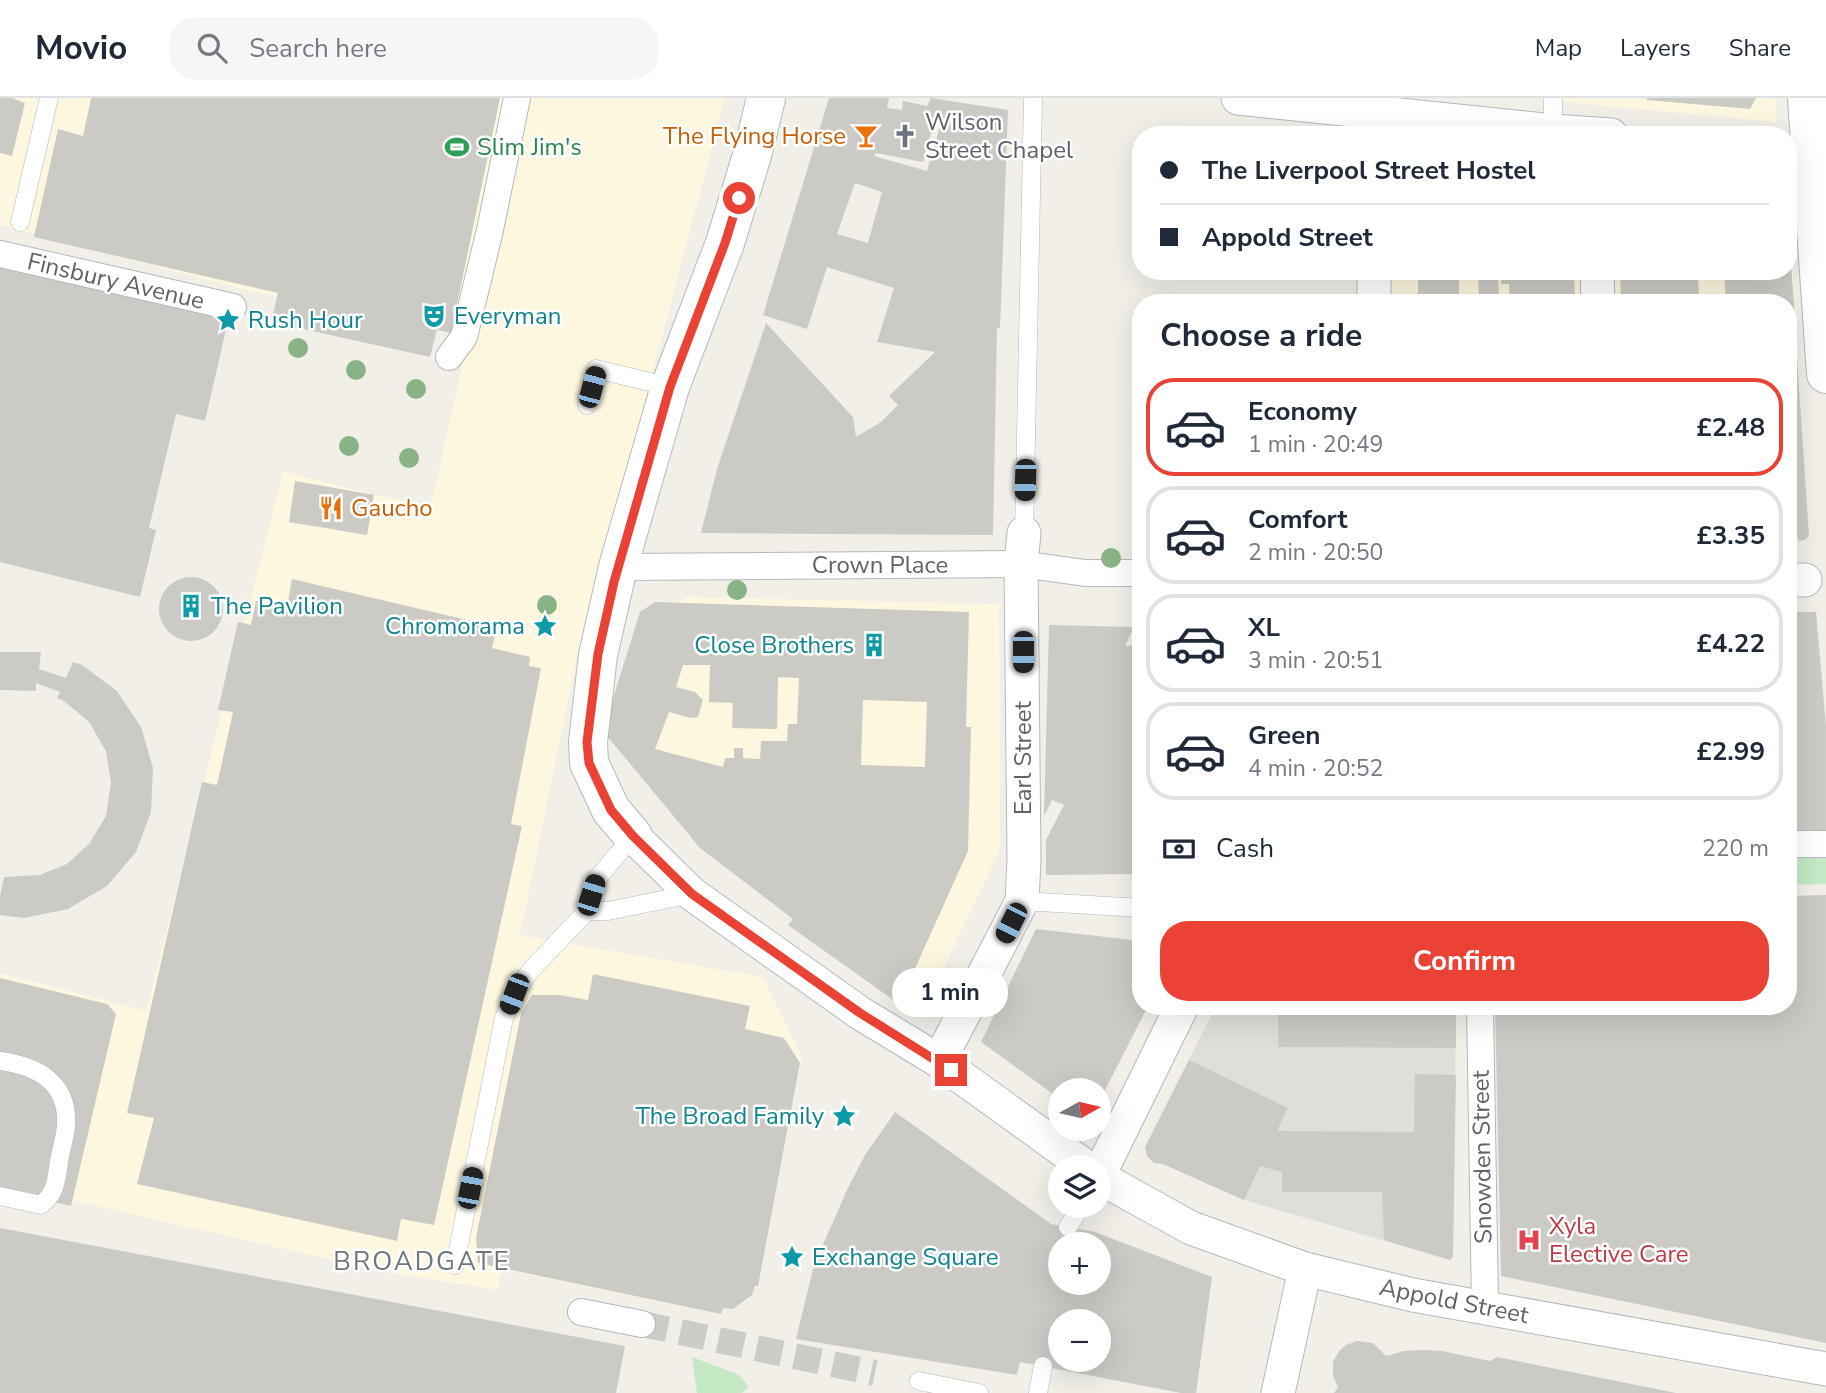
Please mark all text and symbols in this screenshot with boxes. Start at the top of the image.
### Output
search box [169,17,659,80]
text: Movio [35,26,127,71]
icon: search [193,29,231,67]
text: Search here [249,31,387,66]
text: Map [1535,32,1582,64]
text: Layers [1620,32,1691,64]
text: Share [1729,32,1791,64]
place label: Wilson Street Chapel [925,106,1073,166]
place label: The Flying Horse [663,120,846,152]
bar icon: The Flying Horse [852,122,880,150]
church icon: Wilson Street Chapel [891,122,919,150]
place label: Slim Jim's [477,131,582,163]
sports icon: Slim Jim's [443,133,471,161]
text: The Liverpool Street Hostel [1202,153,1536,188]
route start [723,182,755,214]
text: Appold Street [1202,220,1373,255]
street label: Finsbury Avenue [24,245,208,317]
place label: Everyman [454,300,561,332]
theatre icon: Everyman [420,302,448,330]
place label: Rush Hour [248,304,363,336]
place icon: Rush Hour [214,306,242,334]
text: Choose a ride [1160,314,1362,357]
car [577,364,608,410]
text: Economy [1248,394,1357,429]
icon: car [1164,396,1227,459]
text: £2.48 [1696,410,1765,445]
text: 1 min · 20:49 [1248,429,1383,460]
car [1014,459,1037,501]
place label: Gaucho [351,492,433,524]
restaurant icon: Gaucho [317,494,345,522]
text: Comfort [1248,502,1348,537]
icon: car [1164,504,1227,567]
text: £3.35 [1696,518,1765,553]
text: 2 min · 20:50 [1248,537,1383,568]
street label: Crown Place [812,549,948,581]
place label: The Pavilion [211,590,343,622]
building icon: The Pavilion [177,592,205,620]
place label: Chromorama [385,610,525,642]
text: XL [1248,610,1280,645]
place icon: Chromorama [531,612,559,640]
icon: car [1164,612,1227,675]
text: £4.22 [1696,626,1765,661]
place label: Close Brothers [694,629,854,661]
building icon: Close Brothers [860,631,888,659]
car [1013,631,1034,673]
text: 3 min · 20:51 [1248,645,1383,676]
street label: Earl Street [1007,700,1039,815]
text: Green [1248,718,1321,753]
icon: car [1164,720,1227,783]
text: £2.99 [1696,734,1765,769]
text: 4 min · 20:52 [1248,753,1383,784]
icon: cash [1160,830,1198,868]
text: Cash [1216,831,1274,866]
text: 220 m [1702,833,1769,864]
car [575,872,608,918]
car [993,900,1030,946]
button: Confirm [1160,921,1769,1001]
callout: 1 min [893,968,1009,1018]
car [497,971,532,1017]
text: 1 min [920,977,980,1008]
route end [935,1054,967,1086]
street label: Snowden Street [1464,1069,1500,1244]
north arrow [1048,1078,1111,1141]
map controls [1048,1078,1111,1372]
place label: The Broad Family [635,1100,825,1132]
place icon: The Broad Family [830,1102,858,1130]
button: layers [1048,1155,1111,1218]
car [456,1165,485,1211]
place label: Xyla Elective Care [1549,1210,1689,1270]
hospital icon: Xyla Elective Care [1515,1226,1543,1254]
button: + [1048,1232,1111,1295]
place label: Exchange Square [812,1241,999,1273]
place icon: Exchange Square [778,1243,806,1271]
district label: BROADGATE [333,1244,511,1279]
street label: Appold Street [1377,1271,1532,1331]
button: − [1048,1309,1111,1372]

